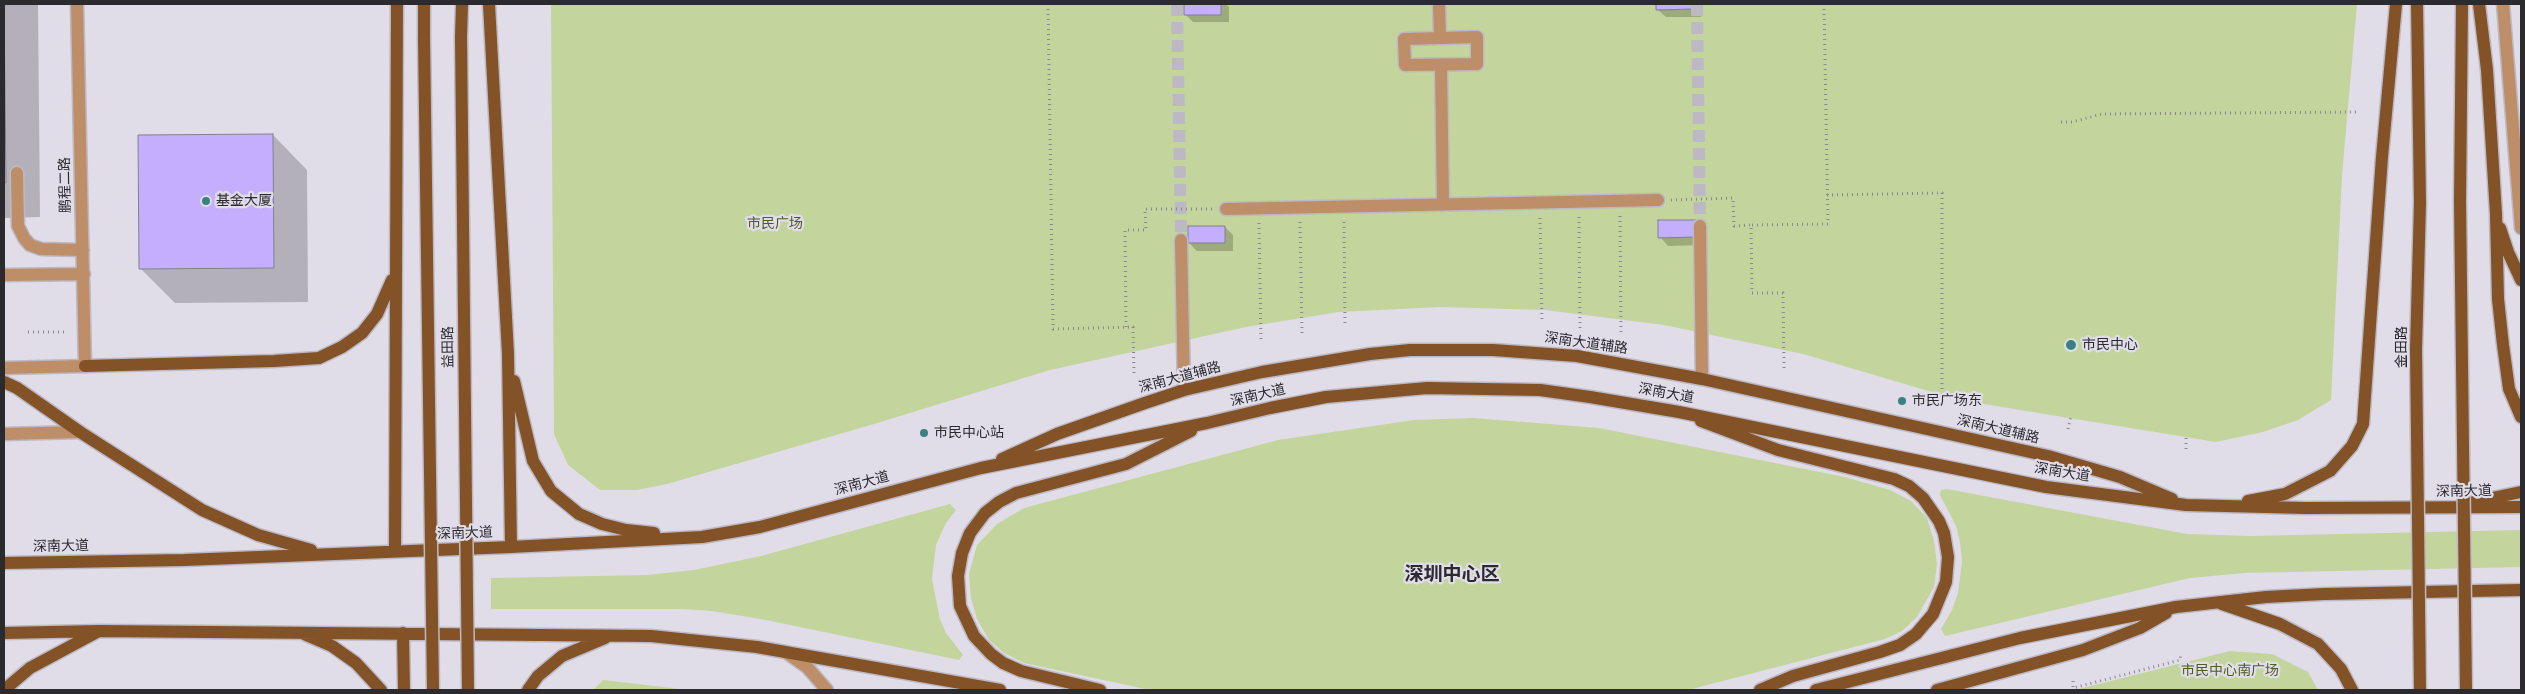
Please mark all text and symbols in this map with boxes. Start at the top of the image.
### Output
street label: 鹏程二路 [57,157,75,213]
place label: 基金大厦 [216,193,272,209]
marker: 基金大厦 [200,195,212,207]
park label: 市民广场 [747,216,803,232]
street label: 益田路 [440,326,458,368]
street label: 金田路 [2394,326,2410,368]
street label: 深南大道辅路 [1543,330,1629,358]
place label: 市民中心 [2082,337,2138,353]
marker: 市民中心 [2064,338,2078,352]
street label: 深南大道辅路 [1137,359,1223,397]
street label: 深南大道 [1637,381,1695,407]
street label: 深南大道 [1229,382,1287,410]
place label: 市民广场东 [1912,393,1982,409]
marker: 市民广场东 [1896,395,1908,407]
street label: 深南大道辅路 [1955,412,2041,448]
place label: 市民中心站 [934,425,1004,441]
marker: 市民中心站 [918,427,930,439]
street label: 深南大道 [2033,460,2091,486]
street label: 深南大道 [833,469,891,499]
street label: 深南大道 [2436,483,2492,501]
street label: 深南大道 [437,525,493,543]
street label: 深南大道 [33,538,89,556]
district label: 深圳中心区 [1405,564,1499,586]
park label: 市民中心南广场 [2181,663,2279,679]

